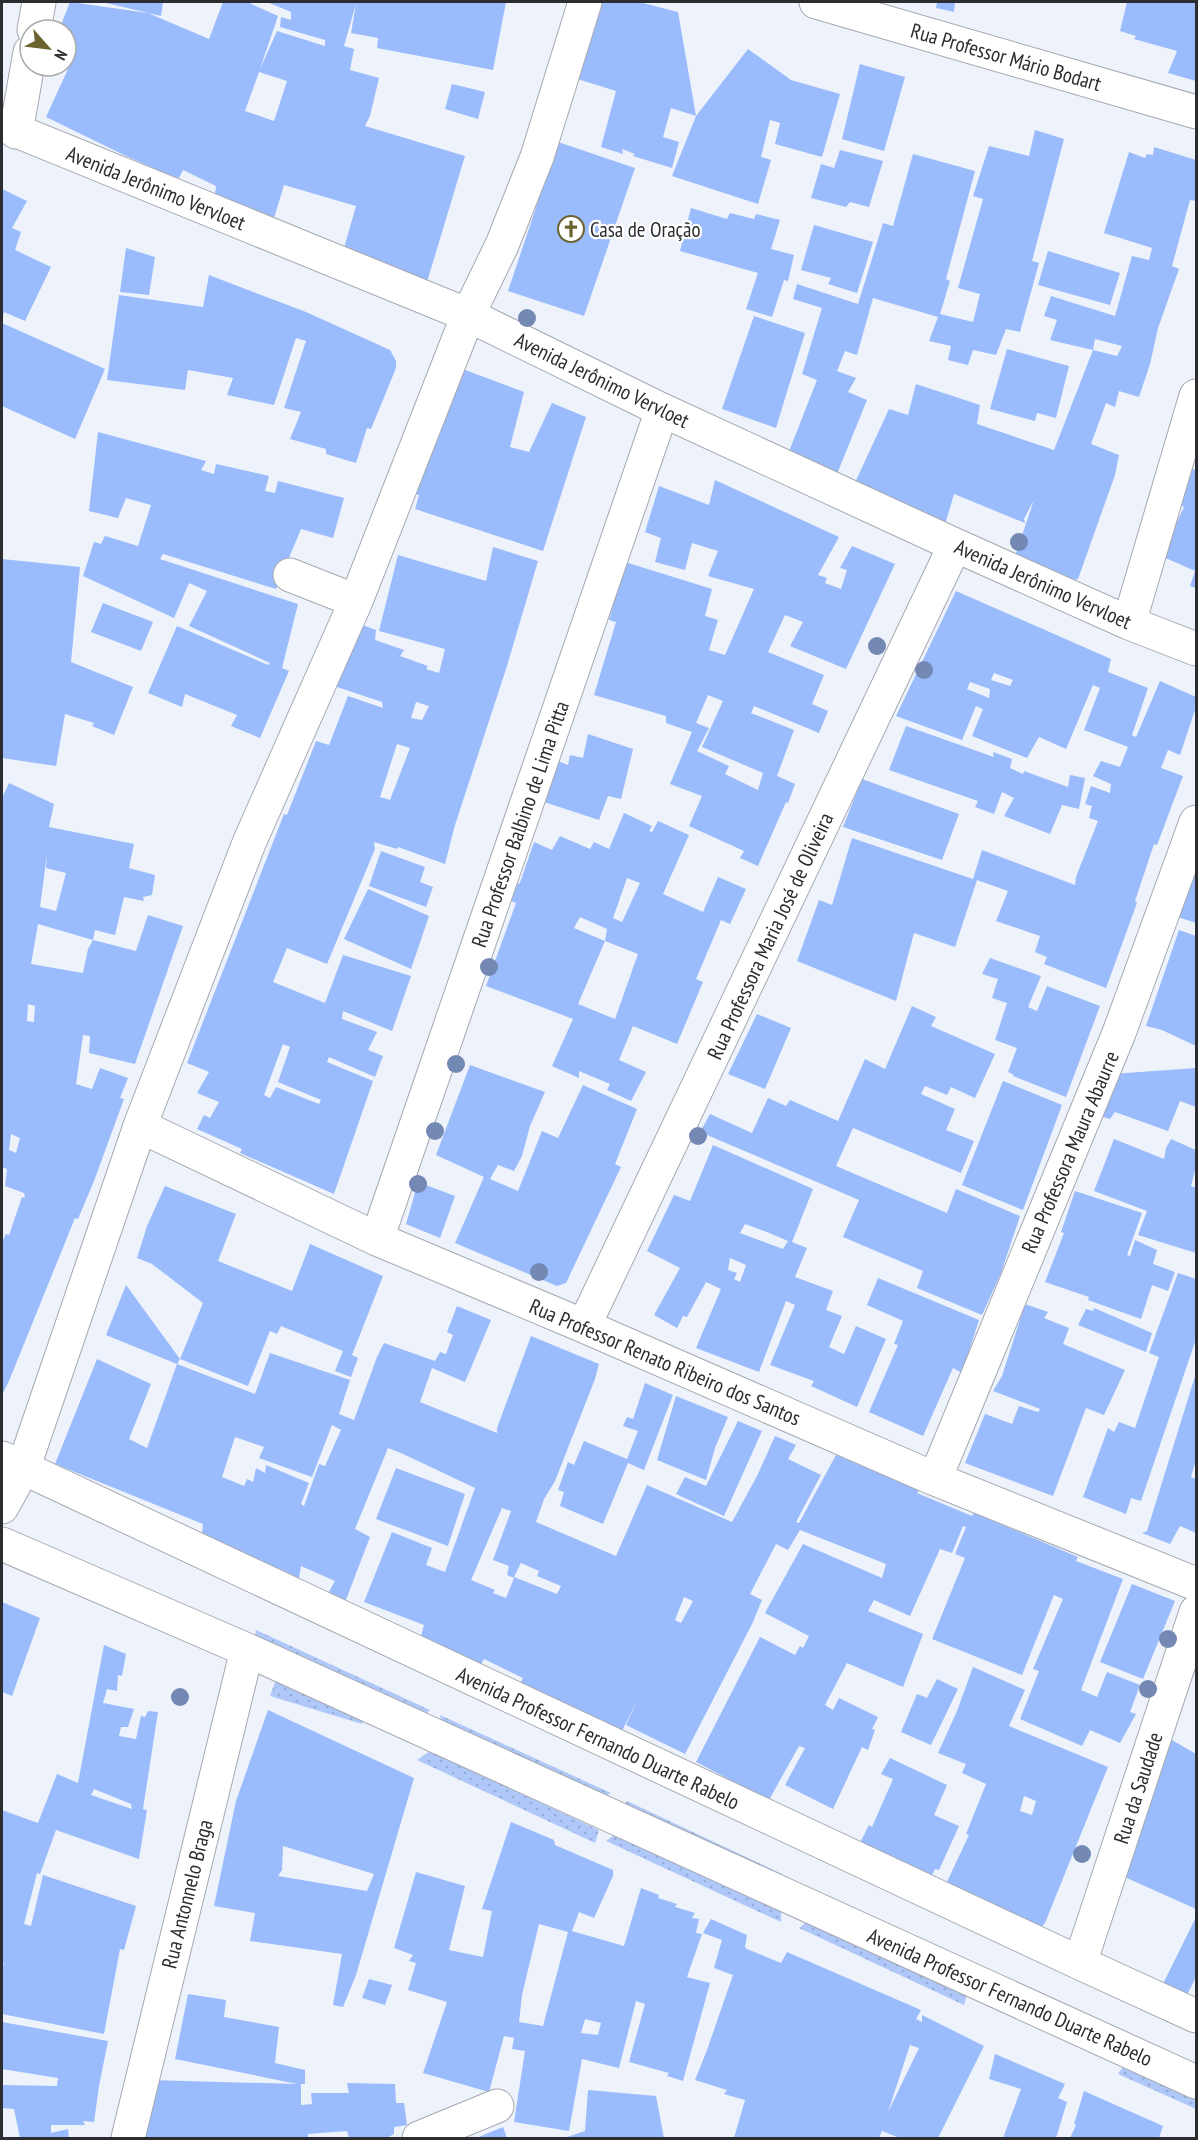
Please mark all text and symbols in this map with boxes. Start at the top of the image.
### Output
street label: Rua Professor Mário Bodart [908,17,1105,97]
north arrow [18,18,78,78]
text: N [50,47,72,64]
street label: Avenida Jerônimo Vervloet [63,140,250,236]
church icon: Casa de Oração [556,214,586,244]
place label: Casa de Oração [590,216,701,243]
street label: Avenida Jerônimo Vervloet [510,326,694,434]
street label: Avenida Jerônimo Vervloet [950,533,1136,635]
street label: Rua Professor Balbino de Lima Pitta [465,697,575,951]
street label: Rua Professora Maria José de Oliveira [701,808,839,1064]
street label: Rua Professora Maura Abaurre [1015,1047,1125,1257]
street label: Rua Professor Renato Ribeiro dos Santos [525,1293,805,1431]
street label: Avenida Professor Fernando Duarte Rabelo [452,1660,744,1816]
street label: Rua da Saudade [1107,1729,1169,1847]
street label: Rua Antonnelo Braga [155,1817,219,1971]
street label: Avenida Professor Fernando Duarte Rabelo [863,1922,1157,2072]

